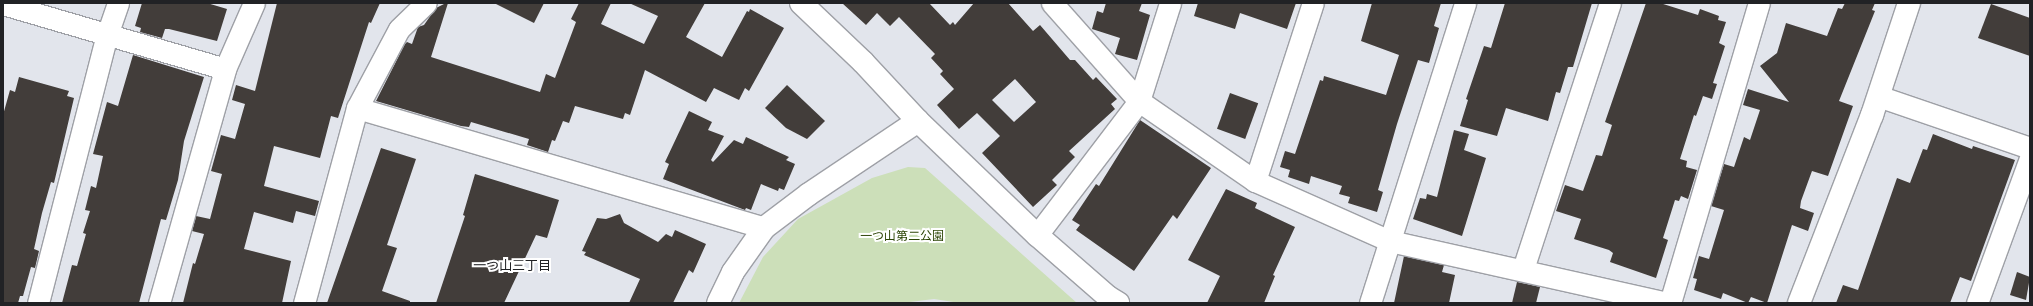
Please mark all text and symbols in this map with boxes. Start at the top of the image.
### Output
park label: 一つ山第二公園 [860,230,944,244]
district label: 一つ山三丁目 [473,258,551,274]

